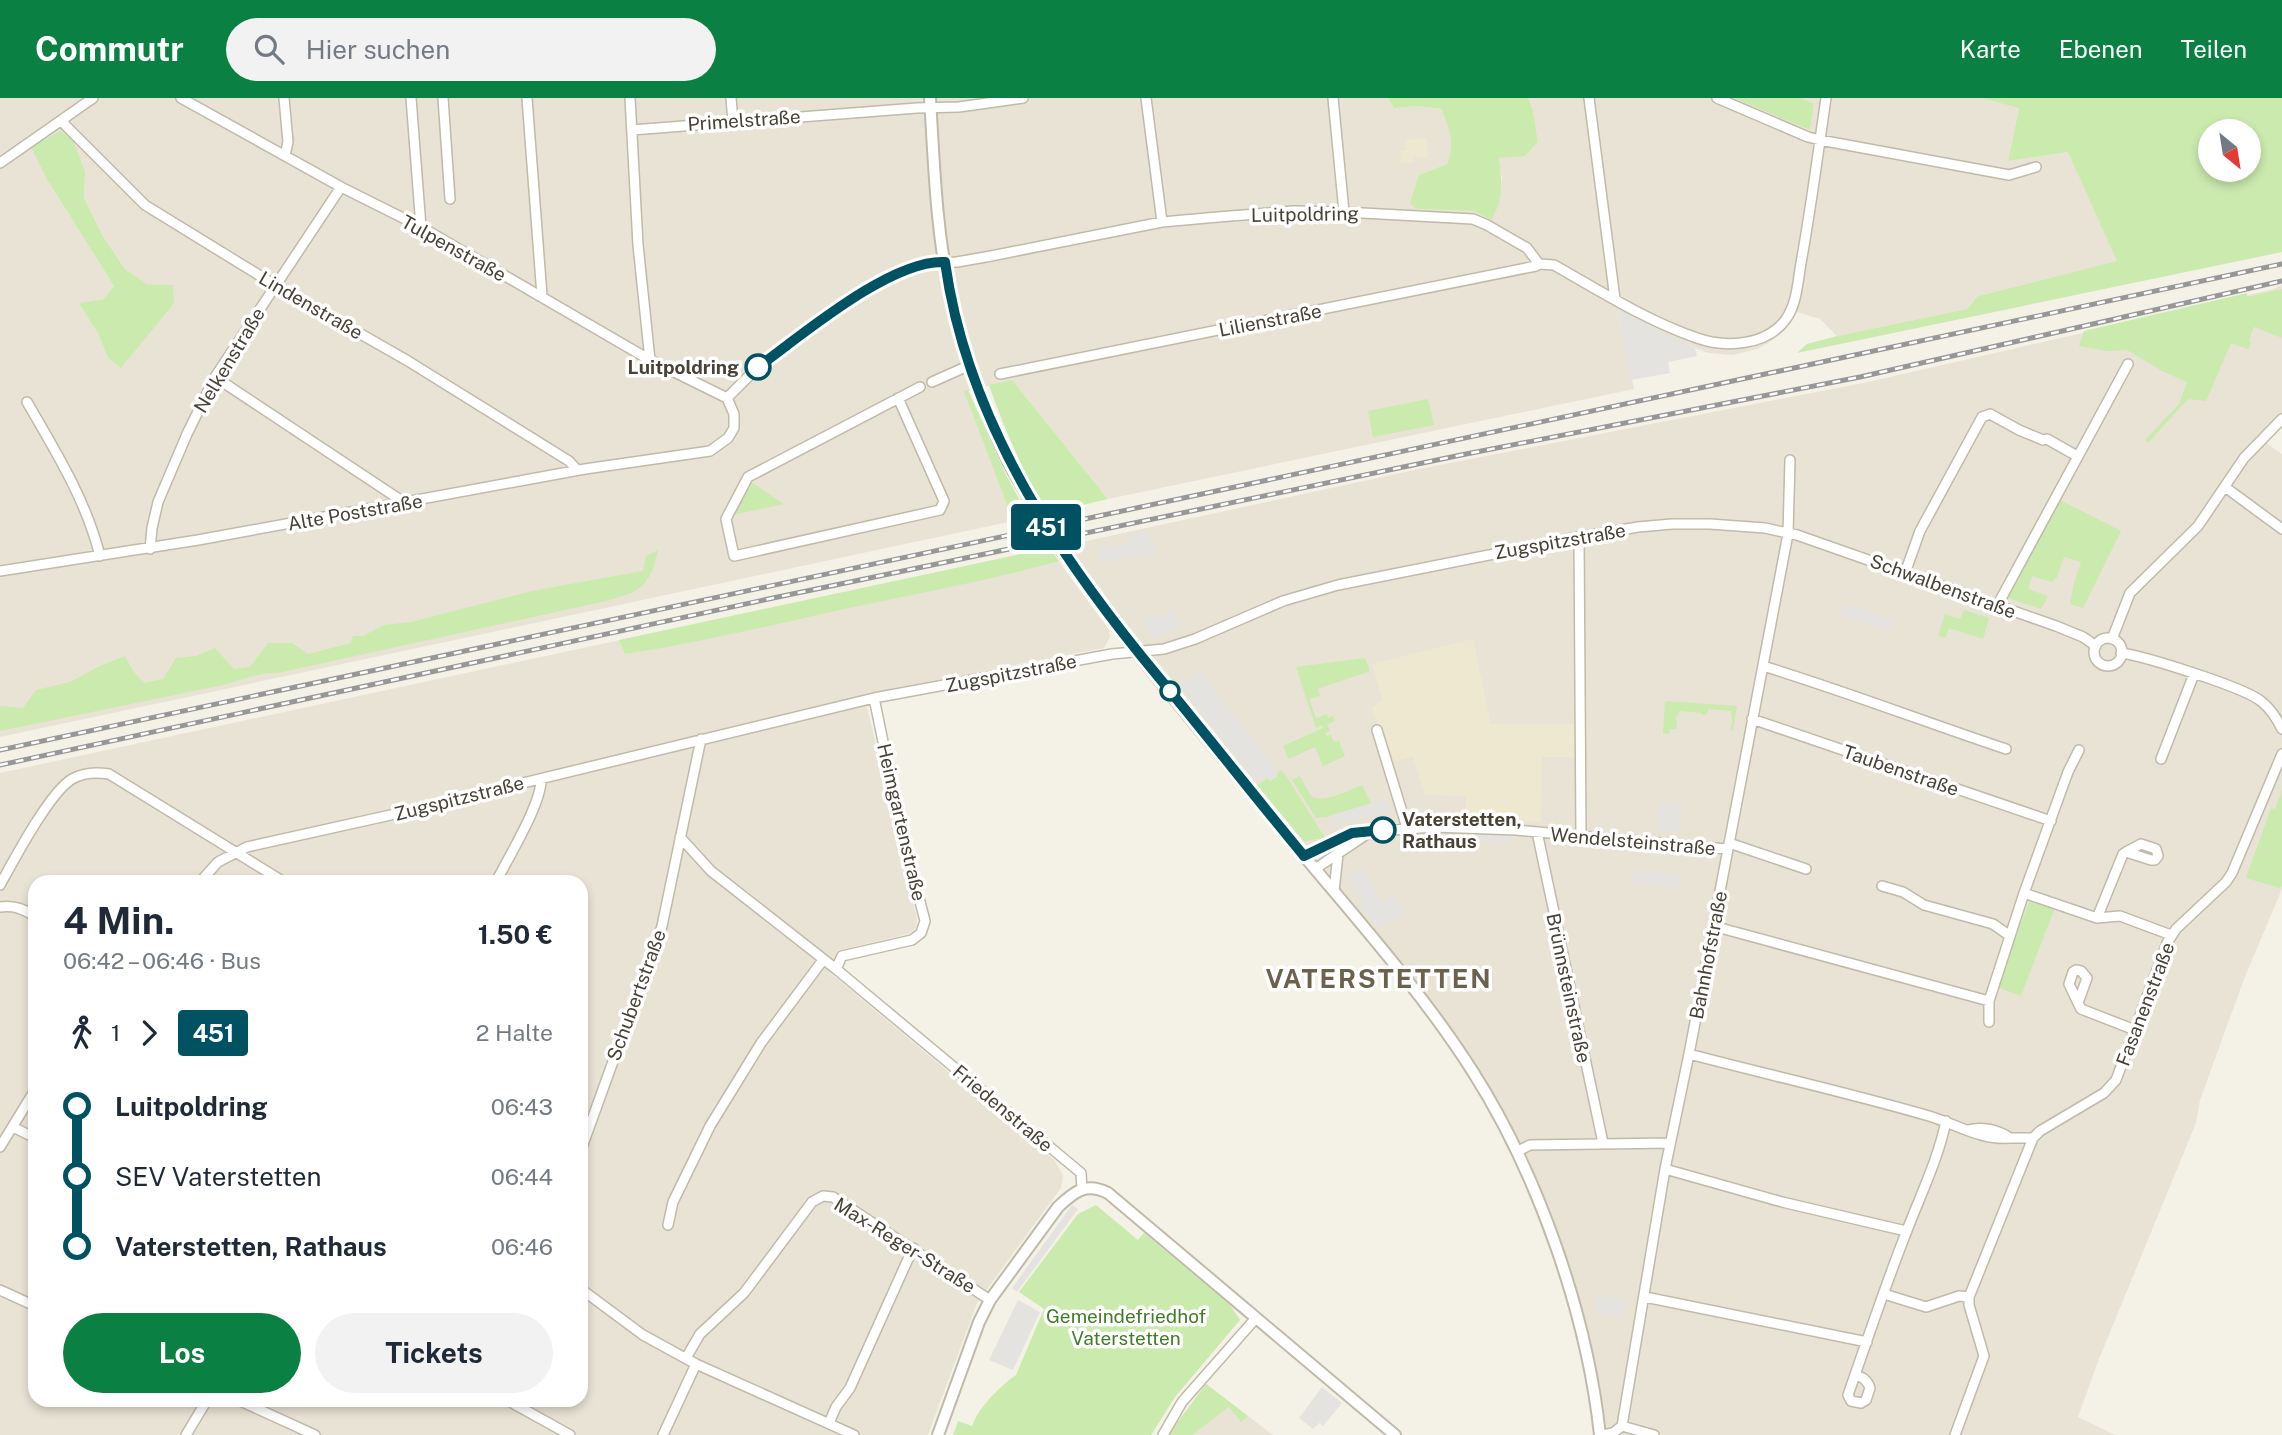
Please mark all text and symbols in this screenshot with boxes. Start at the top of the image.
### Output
search box [226,18,716,81]
text: Commutr [35,30,184,68]
icon: search [250,30,288,68]
text: Hier suchen [306,34,450,65]
text: Karte [1960,35,2021,63]
text: Ebenen [2059,35,2143,63]
text: Teilen [2181,35,2247,63]
street label: Primelstraße [687,105,801,135]
north arrow [2198,119,2261,182]
map controls [2198,119,2261,182]
street label: Luitpoldring [1251,202,1359,226]
street label: Tulpenstraße [398,210,510,286]
street label: Lindenstraße [255,266,367,344]
street label: Lilienstraße [1217,299,1323,341]
street label: Nelkenstraße [189,303,269,417]
marker: Luitpoldring [745,354,771,380]
place label: Luitpoldring [628,356,739,378]
street label: Alte Poststraße [286,489,424,535]
line badge: 451 [1006,504,1086,550]
text: 451 [1025,513,1067,541]
street label: Zugspitzstraße [1493,519,1627,563]
street label: Schwalbenstraße [1867,549,2019,623]
street label: Zugspitzstraße [944,650,1078,696]
unlabelled marker [1160,681,1180,701]
street label: Taubenstraße [1840,740,1962,800]
street label: Heimgartenstraße [873,741,931,903]
street label: Zugspitzstraße [392,771,526,825]
place label: Vaterstetten, Rathaus [1402,808,1522,852]
marker: Vaterstetten, Rathaus [1370,817,1396,843]
street label: Wendelsteinstraße [1549,823,1717,859]
street label: Bahnhofstraße [1685,889,1731,1021]
text: 4 Min. [63,898,174,943]
street label: Brünnsteinstraße [1542,911,1596,1065]
text: 1.50 € [478,919,553,950]
street label: Schubertstraße [602,926,670,1064]
street label: Fasanenstraße [2111,939,2179,1069]
text: 06:42 – 06:46 · Bus [63,947,261,974]
district label: VATERSTETTEN [1265,963,1493,994]
icon: walk [63,1014,101,1052]
icon: forward [130,1014,168,1052]
text: 1 [111,1019,120,1046]
text: 451 [192,1019,234,1047]
text: 2 Halte [476,1019,553,1046]
street label: Friedenstraße [949,1060,1057,1156]
text: Luitpoldring [115,1091,267,1122]
text: 06:43 [491,1093,553,1120]
text: SEV Vaterstetten [115,1161,322,1192]
text: 06:44 [491,1163,553,1190]
street label: Max-Reger-Straße [830,1193,980,1297]
text: Vaterstetten, Rathaus [115,1231,387,1262]
text: 06:46 [491,1233,553,1260]
park label: Gemeindefriedhof Vaterstetten [1046,1305,1206,1349]
button: Los [63,1313,301,1393]
button: Tickets [315,1313,553,1393]

